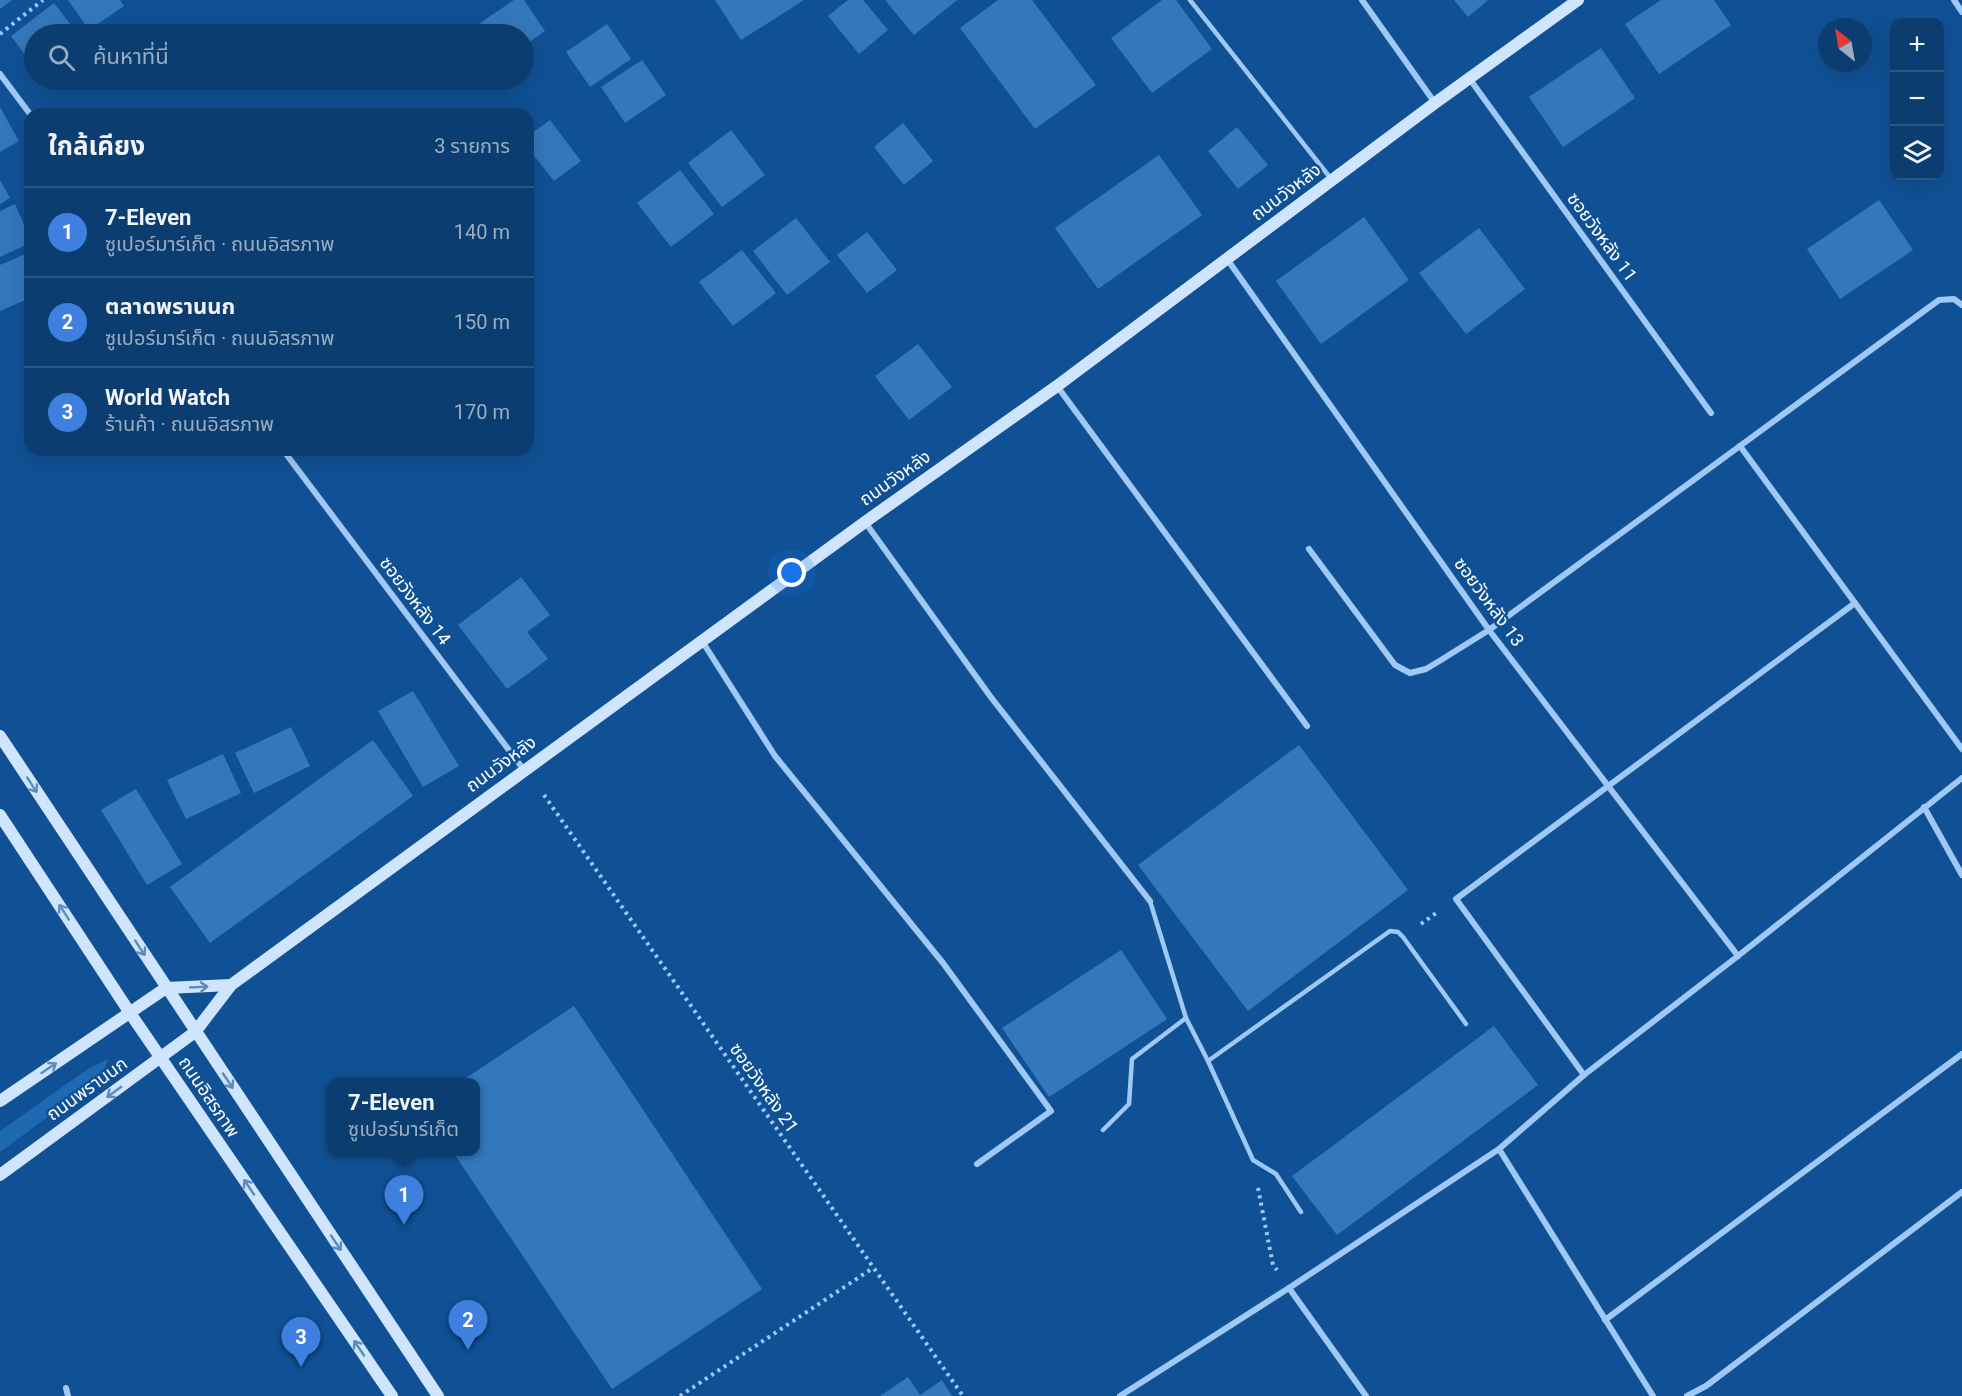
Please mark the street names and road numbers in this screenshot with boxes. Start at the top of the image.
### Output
street label: ถนนวังหลัง [1247,159,1325,225]
street label: ซอยวังหลัง 11 [1563,188,1642,285]
street label: ถนนวังหลัง [855,445,934,510]
street label: ซอยวังหลัง 14 [375,553,455,649]
street label: ซอยวังหลัง 13 [1450,553,1529,650]
street label: ถนนวังหลัง [461,731,540,796]
street label: ซอยวังหลัง 21 [726,1039,803,1137]
street label: ถนนพรานนก [42,1052,131,1125]
street label: ถนนอิสรภาพ [175,1052,244,1141]

